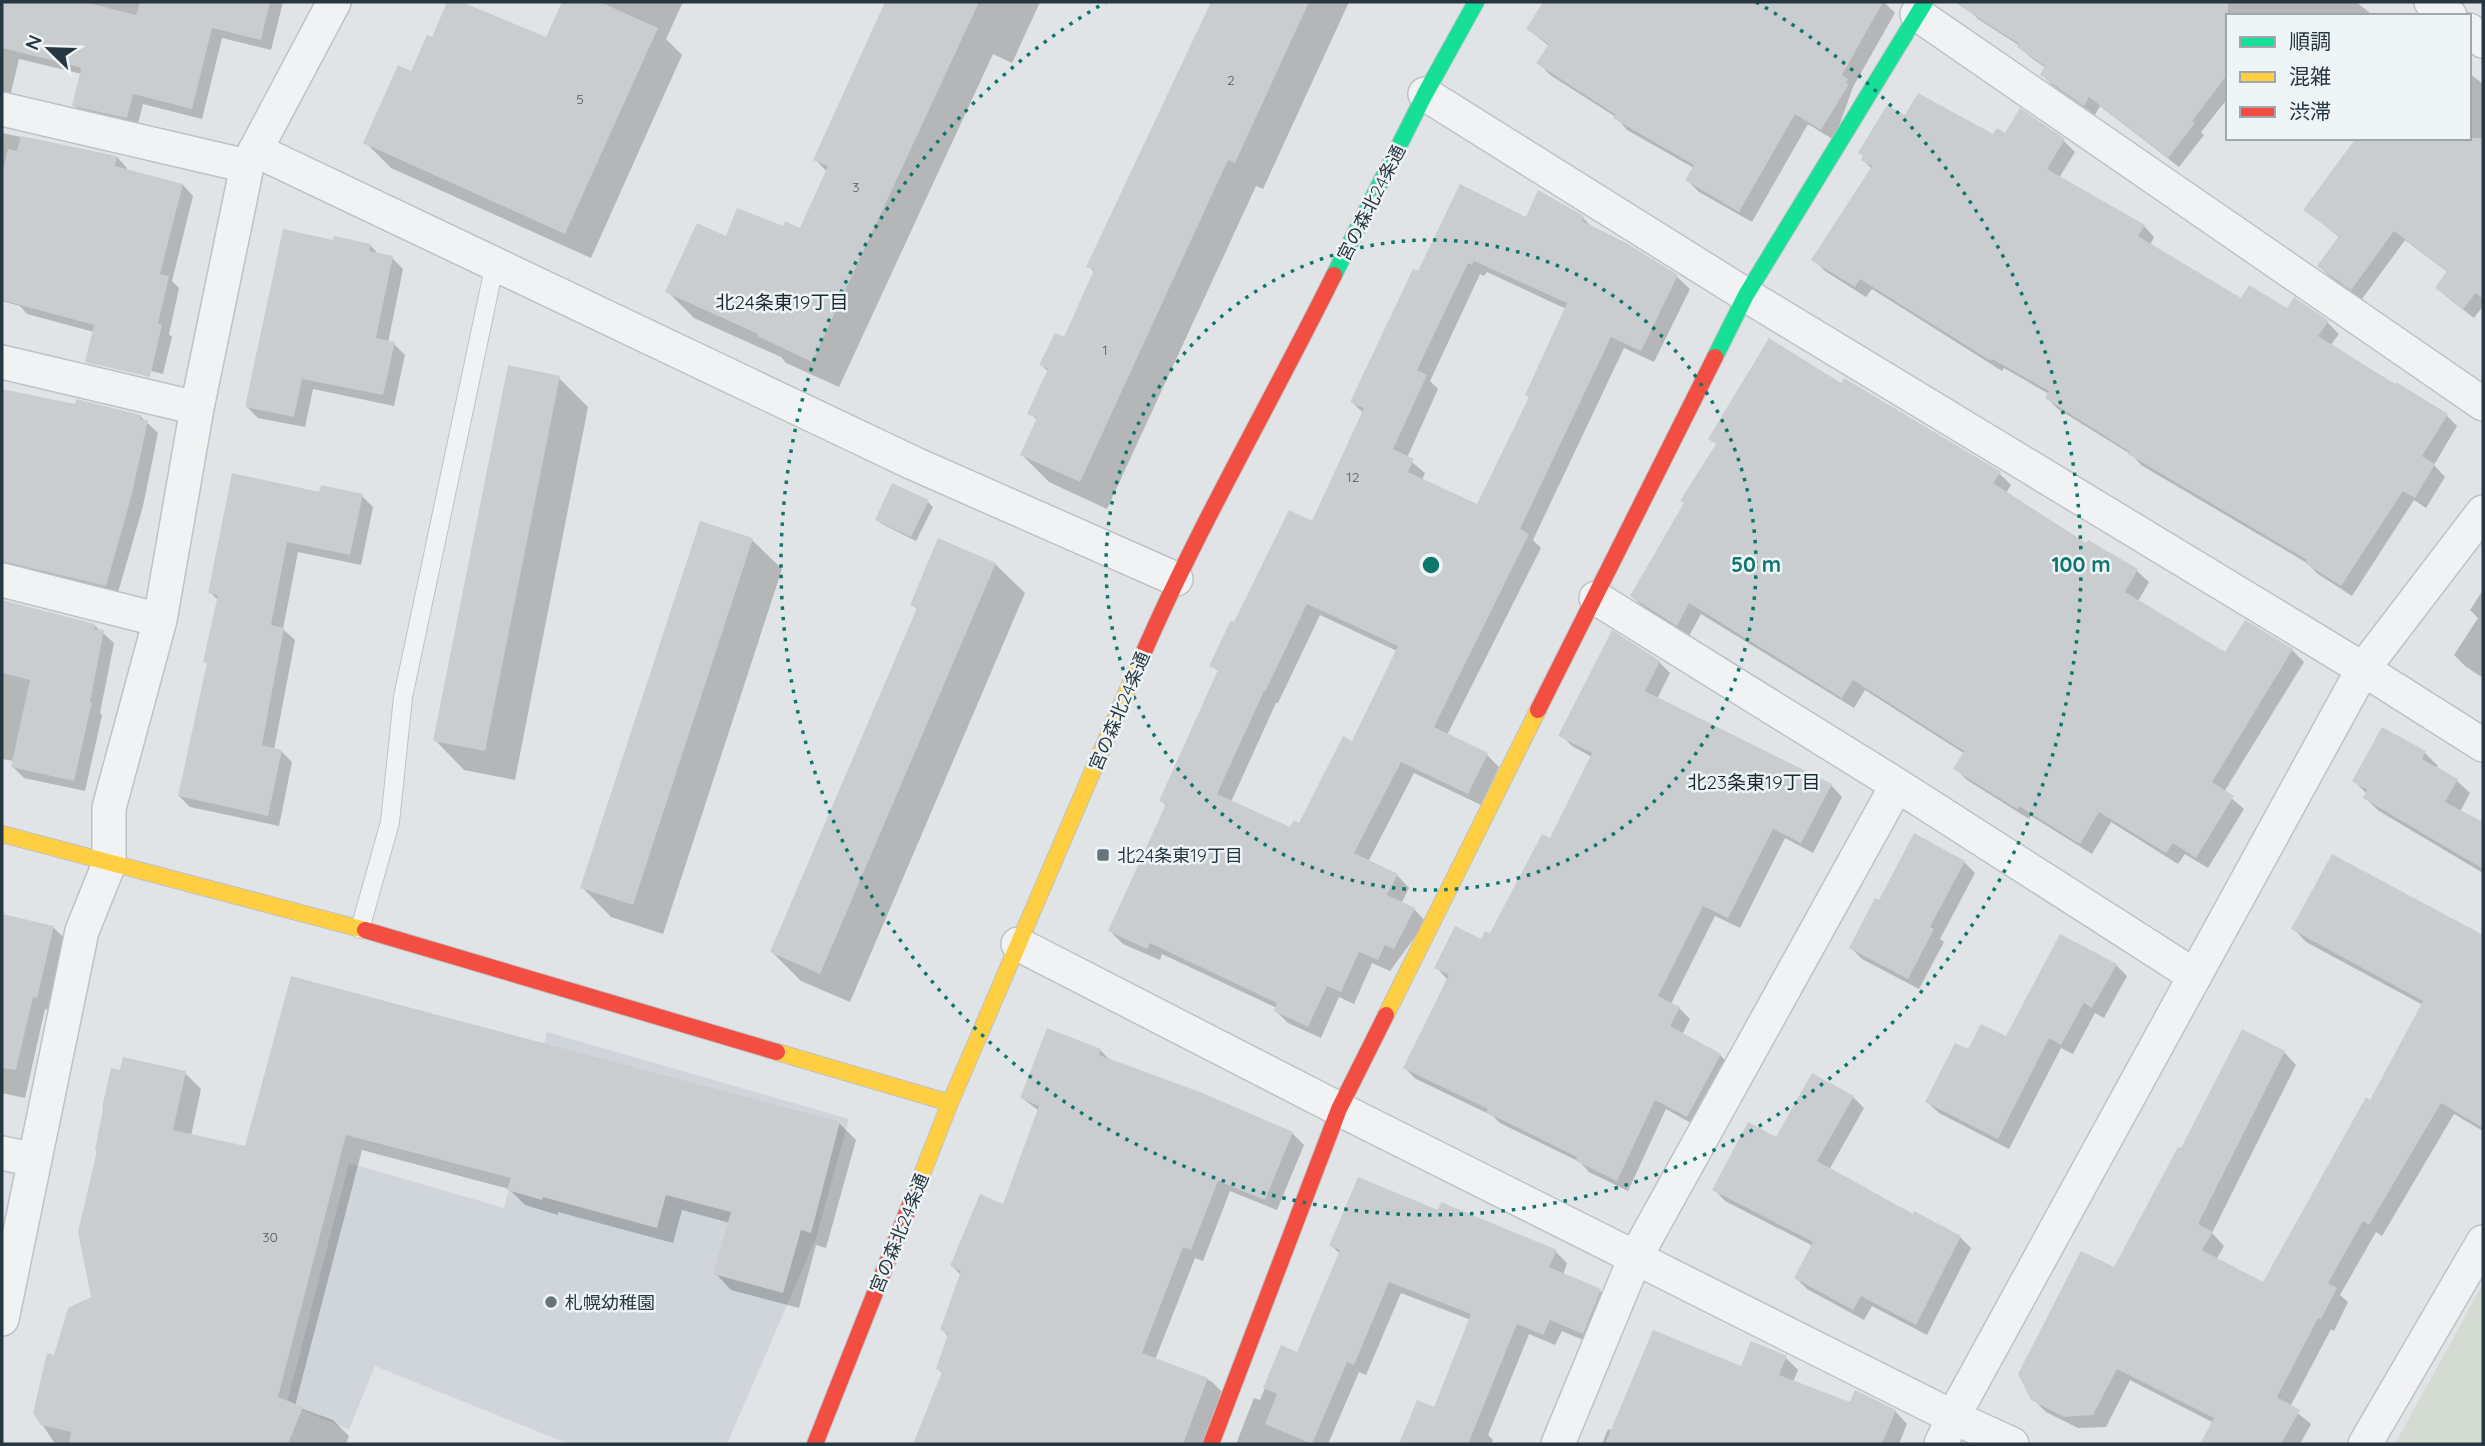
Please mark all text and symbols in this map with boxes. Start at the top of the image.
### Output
north arrow [14,14,84,84]
legend [2226,14,2471,140]
text: 順調 [2289,28,2331,54]
text: N [20,31,47,53]
text: 混雑 [2289,63,2331,89]
house number: 2 [1227,71,1235,89]
house number: 5 [576,90,584,108]
text: 渋滞 [2289,98,2331,124]
street label: 宮の森北24条通 [1332,141,1410,265]
house number: 3 [852,178,860,196]
district label: 北24条東19丁目 [716,290,848,314]
house number: 1 [1102,341,1108,359]
house number: 12 [1347,468,1360,486]
text: 50 m [1731,551,1781,577]
text: 100 m [2051,551,2111,577]
centre of rings [1419,553,1443,577]
street label: 宮の森北24条通 [1084,648,1154,774]
district label: 北23条東19丁目 [1687,770,1821,794]
place label: 北24条東19丁目 [1117,844,1243,867]
marker: 北24条東19丁目 [1095,847,1111,863]
street label: 宮の森北24条通 [865,1170,933,1296]
house number: 30 [262,1228,278,1246]
place label: 札幌幼稚園 [565,1291,655,1314]
marker: 札幌幼稚園 [543,1294,559,1310]

